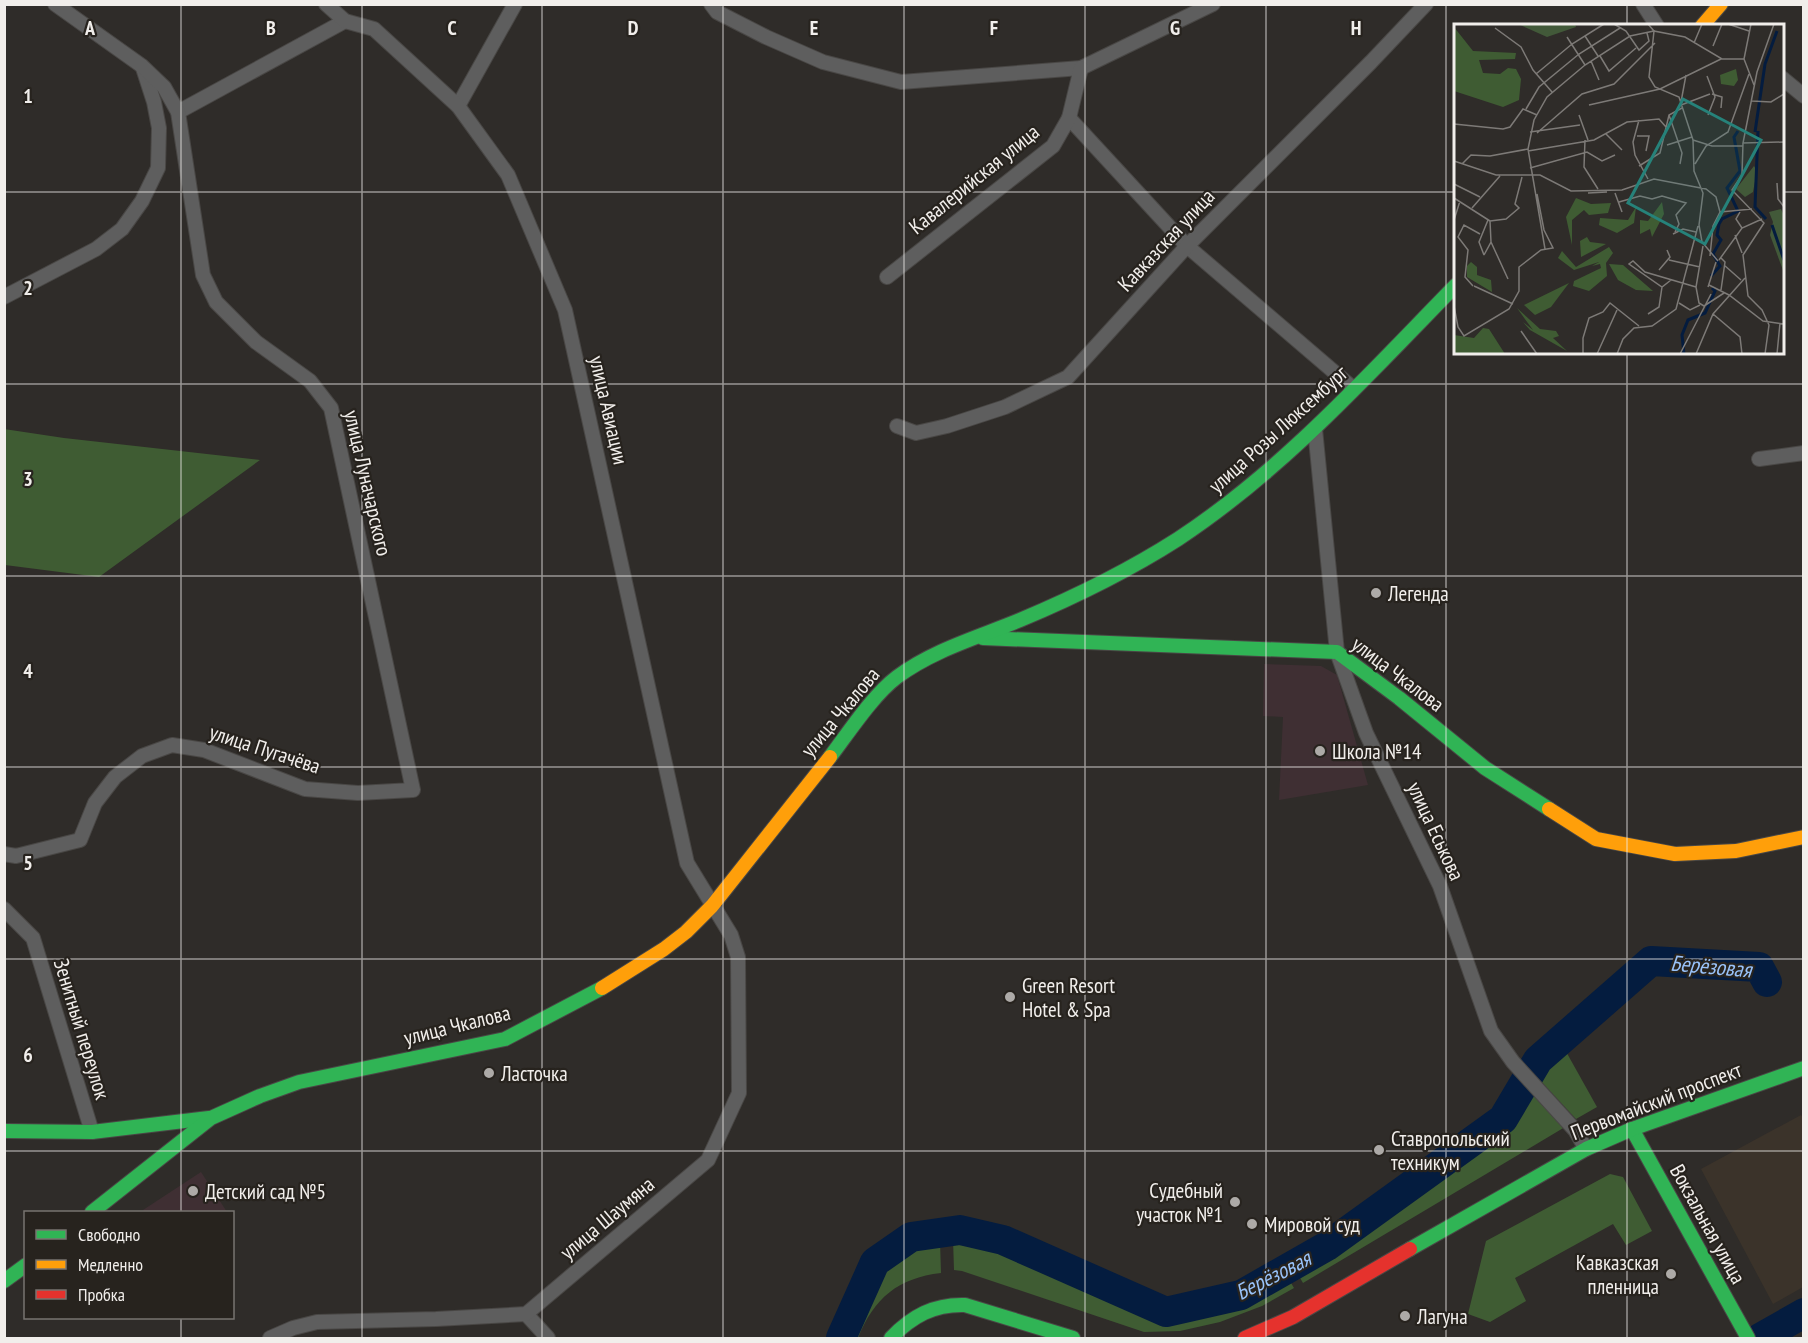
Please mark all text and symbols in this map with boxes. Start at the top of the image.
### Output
text: A [84,15,96,41]
text: B [266,15,276,41]
text: C [447,15,457,41]
text: D [628,15,639,41]
text: E [810,15,818,41]
text: F [990,15,998,41]
text: G [1170,15,1180,41]
text: H [1351,15,1361,41]
inset map [1454,24,1784,354]
text: 1 [23,83,33,109]
street label: Кавалерийская улица [903,118,1045,240]
street label: Кавказская улица [1112,183,1220,297]
text: 2 [23,275,33,301]
street label: улица Авиации [583,353,635,467]
street label: улица Розы Люксембург [1203,359,1354,499]
street label: улица Луначарского [338,407,398,559]
text: 3 [23,466,33,492]
place label: Легенда [1387,580,1449,607]
marker: Легенда [1369,586,1383,600]
street label: улица Чкалова [1346,630,1450,718]
text: 4 [23,658,33,684]
street label: улица Чкалова [795,662,885,762]
street label: улица Пугачёва [206,718,324,780]
place label: Школа №14 [1332,738,1422,765]
marker: Школа №14 [1313,744,1327,758]
street label: улица Еськова [1401,777,1471,885]
text: 5 [23,850,33,876]
water label: Берёзовая [1669,949,1755,984]
street label: Зенитный переулок [48,955,116,1103]
place label: Green Resort Hotel & Spa [1022,972,1115,1023]
marker: Green Resort Hotel & Spa [1003,990,1017,1004]
street label: улица Чкалова [401,999,513,1051]
text: 6 [23,1042,33,1068]
street label: Первомайский проспект [1567,1056,1745,1146]
place label: Ласточка [500,1060,568,1087]
marker: Ласточка [482,1066,496,1080]
place label: Ставропольский техникум [1391,1125,1510,1176]
marker: Ставропольский техникум [1372,1143,1386,1157]
street label: Вокзальная улица [1664,1160,1752,1288]
street label: улица Шаумяна [554,1171,660,1265]
place label: Судебный участок №1 [1136,1177,1223,1228]
place label: Детский сад №5 [205,1178,326,1205]
marker: Детский сад №5 [186,1184,200,1198]
marker: Судебный участок №1 [1228,1195,1242,1209]
legend [24,1211,234,1319]
place label: Мировой суд [1264,1211,1360,1238]
marker: Мировой суд [1245,1217,1259,1231]
text: Свободно [78,1223,141,1246]
water label: Берёзовая [1231,1243,1318,1306]
place label: Кавказская пленница [1576,1249,1659,1300]
text: Медленно [78,1253,143,1276]
marker: Кавказская пленница [1664,1267,1678,1281]
text: Пробка [78,1283,125,1306]
place label: Лагуна [1416,1303,1468,1330]
marker: Лагуна [1398,1309,1412,1323]

